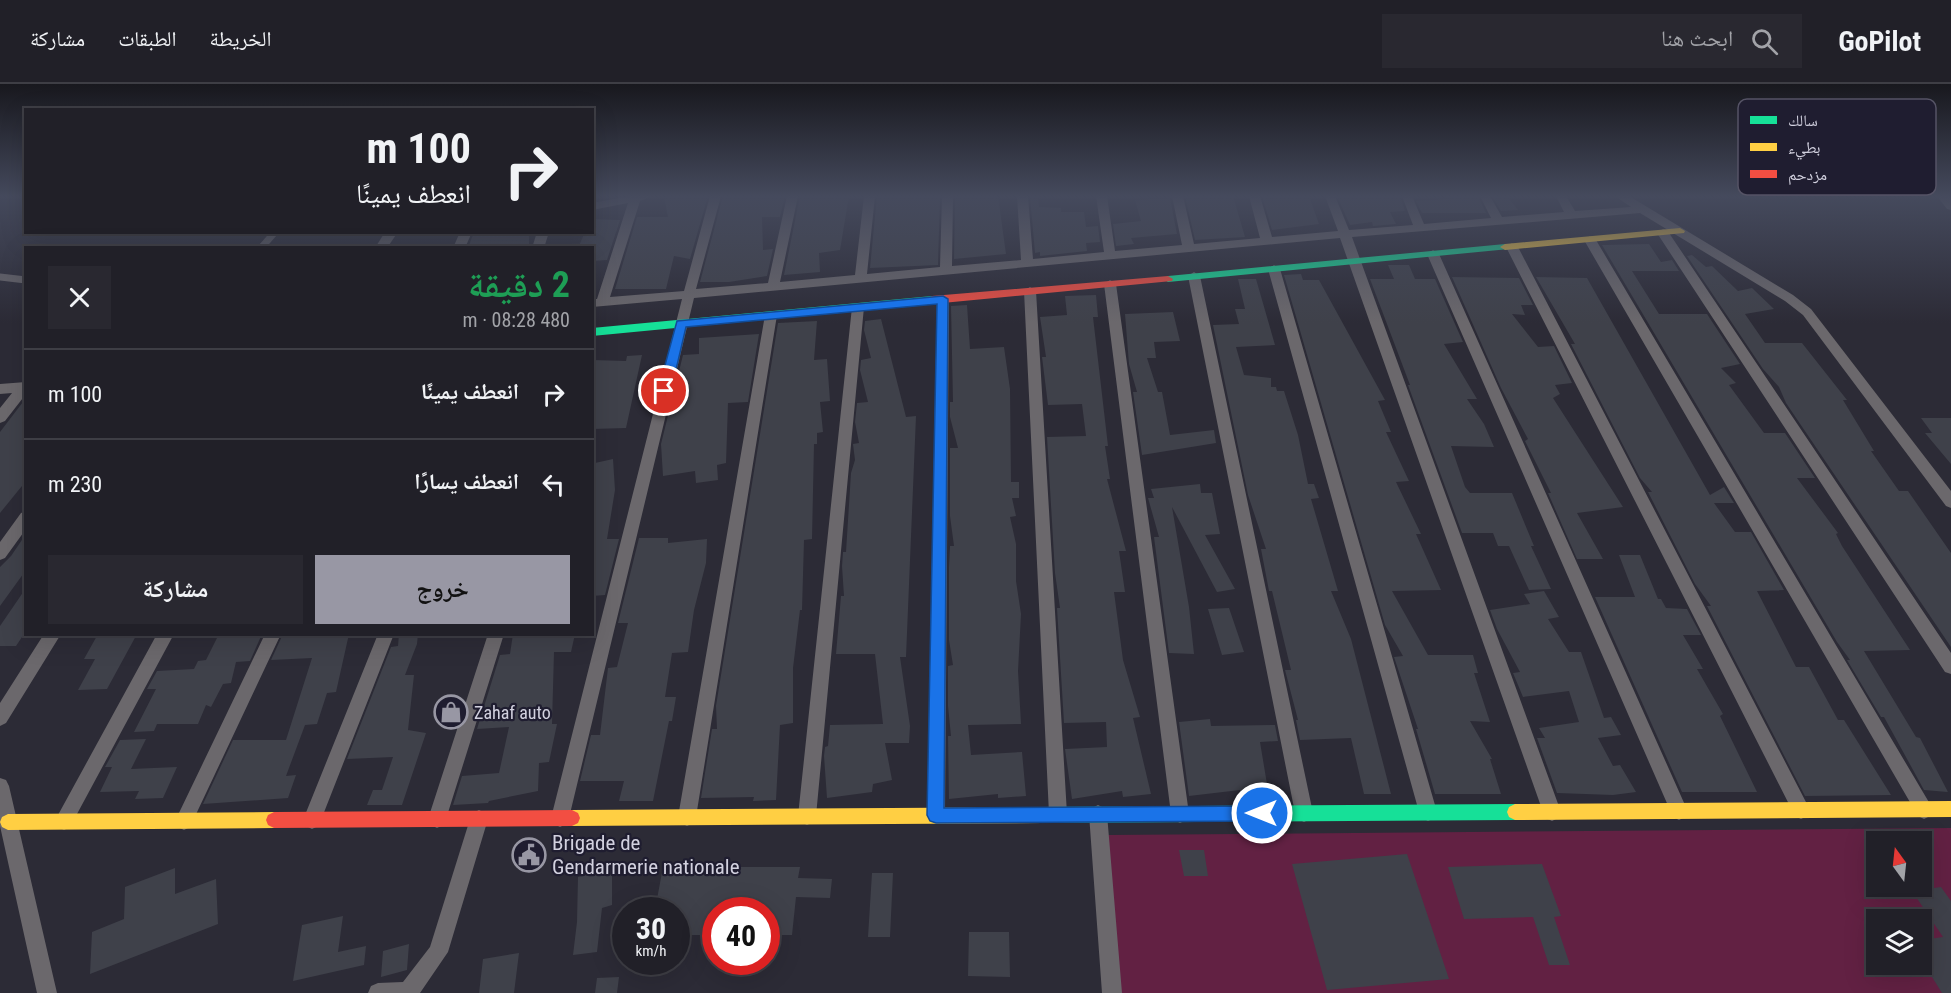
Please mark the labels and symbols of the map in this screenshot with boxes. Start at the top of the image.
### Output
legend [1738,99,1936,195]
text: سالك [1788,111,1818,130]
text: بطيء [1788,138,1820,160]
text: مزدحم [1788,165,1827,185]
pin [638,365,689,416]
shop icon: Zahaf auto [433,694,469,730]
place label: Zahaf auto [474,702,551,723]
position arrow [1230,781,1294,845]
place label: Brigade de Gendarmerie nationale [552,831,740,879]
north arrow [1866,831,1932,897]
public building icon: Brigade de Gendarmerie nationale [511,837,547,873]
speed limit sign: 40 [702,897,780,975]

